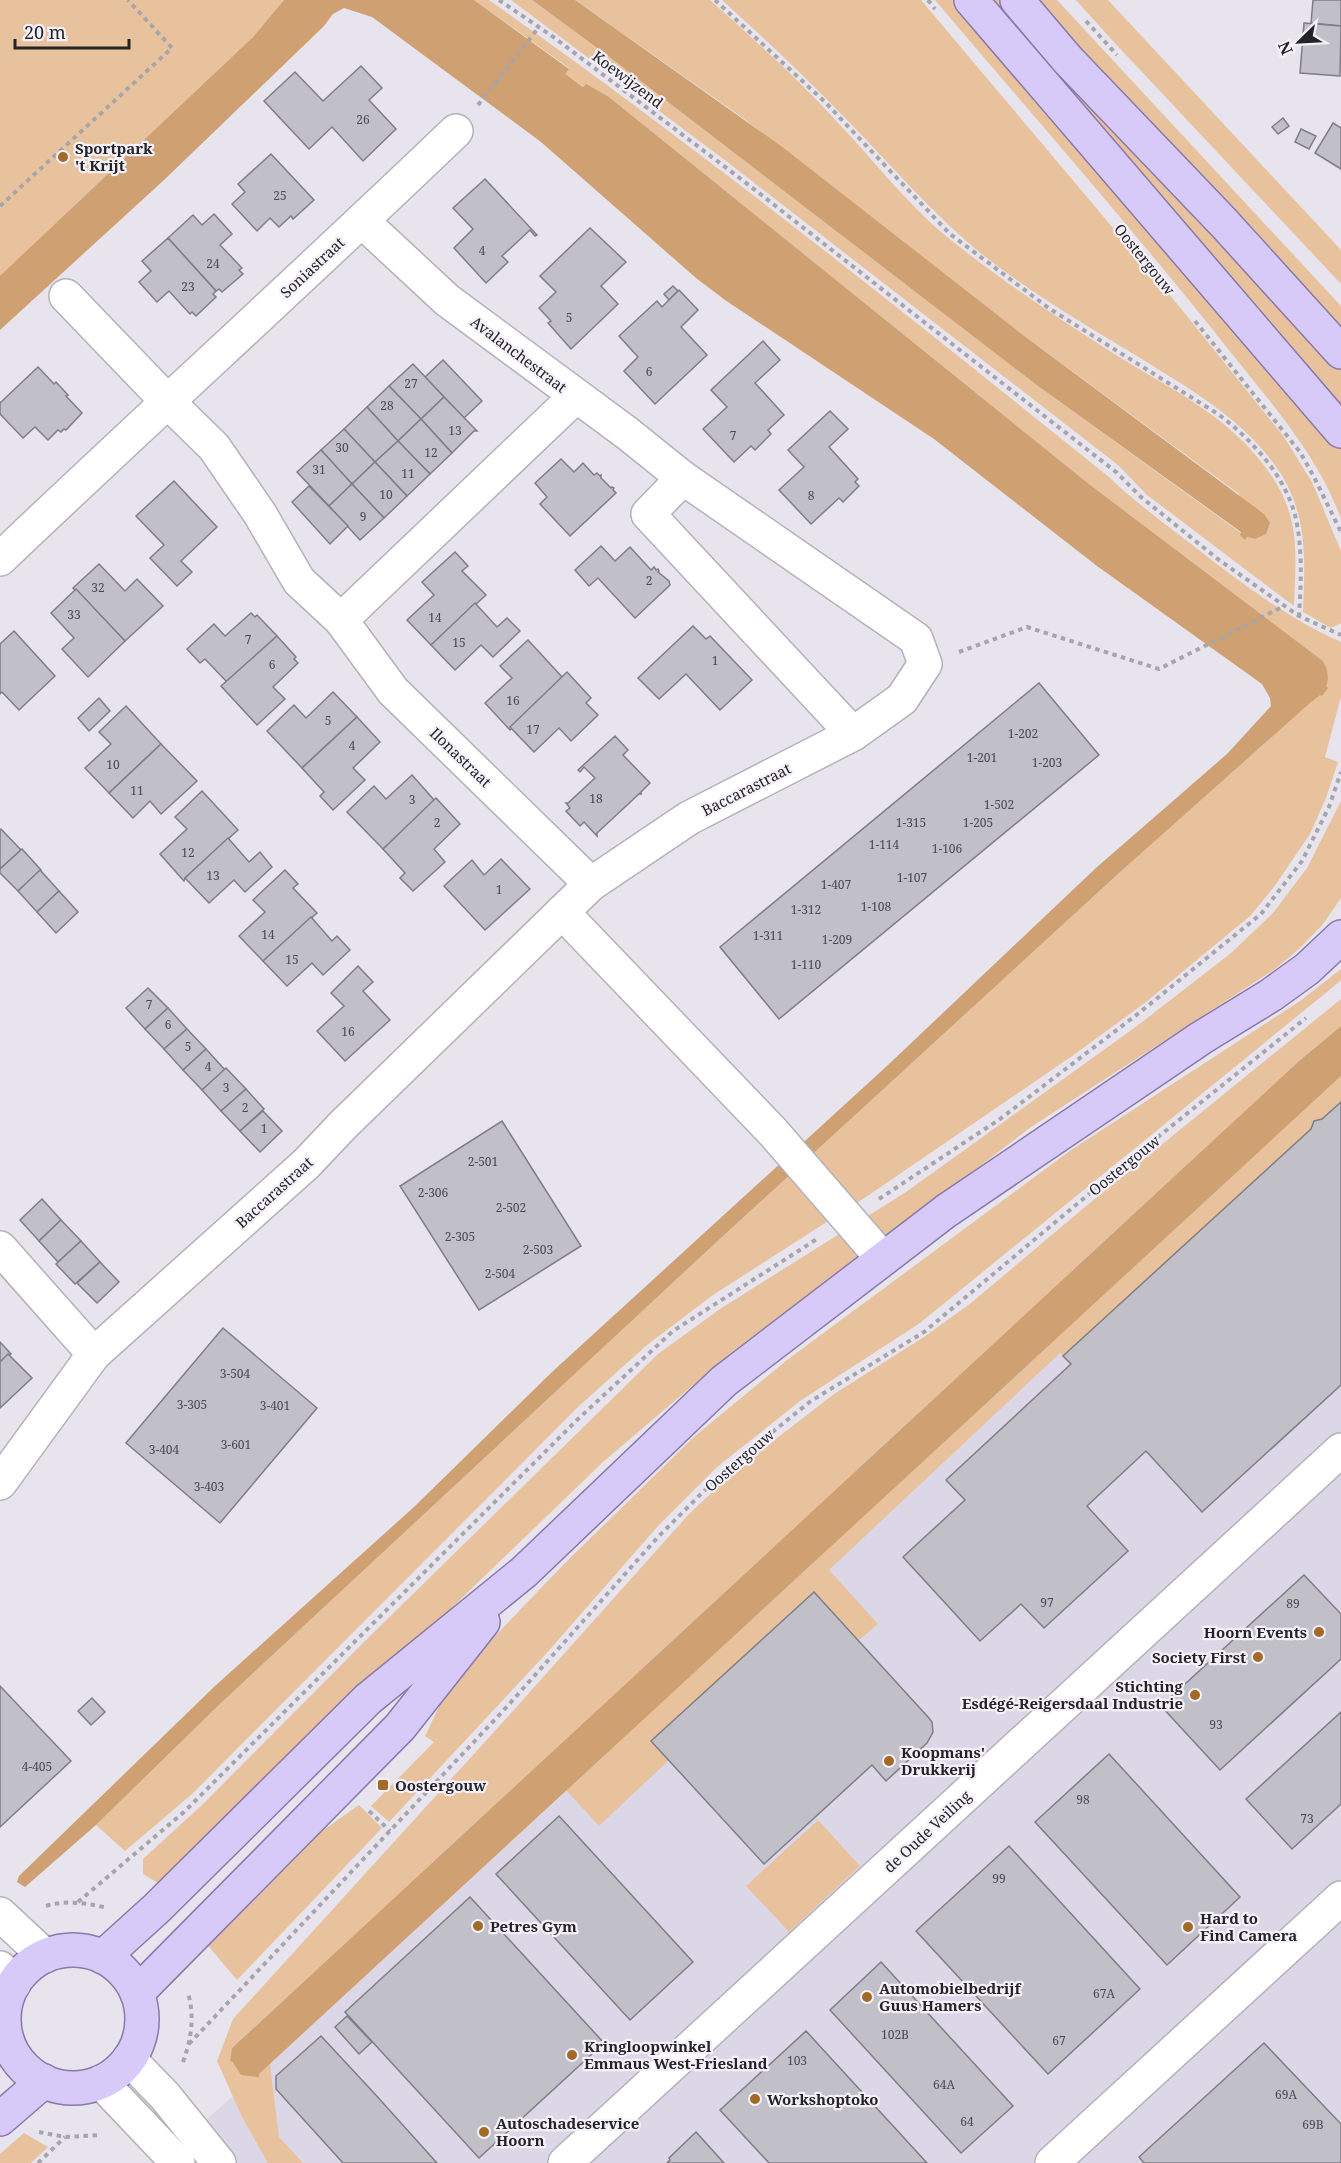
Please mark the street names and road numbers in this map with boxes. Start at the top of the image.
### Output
street label: Koewijzend [589,46,667,112]
street label: Oostergouw [1110,219,1180,299]
street label: Soniastraat [276,232,348,302]
street label: Avalanchestraat [467,311,571,397]
street label: Ilonastraat [426,723,496,791]
street label: Baccarastraat [698,758,794,820]
street label: Oostergouw [1084,1130,1164,1200]
street label: Baccarastraat [231,1152,317,1232]
street label: Oostergouw [700,1424,778,1496]
street label: de Oude Veiling [879,1785,975,1877]

